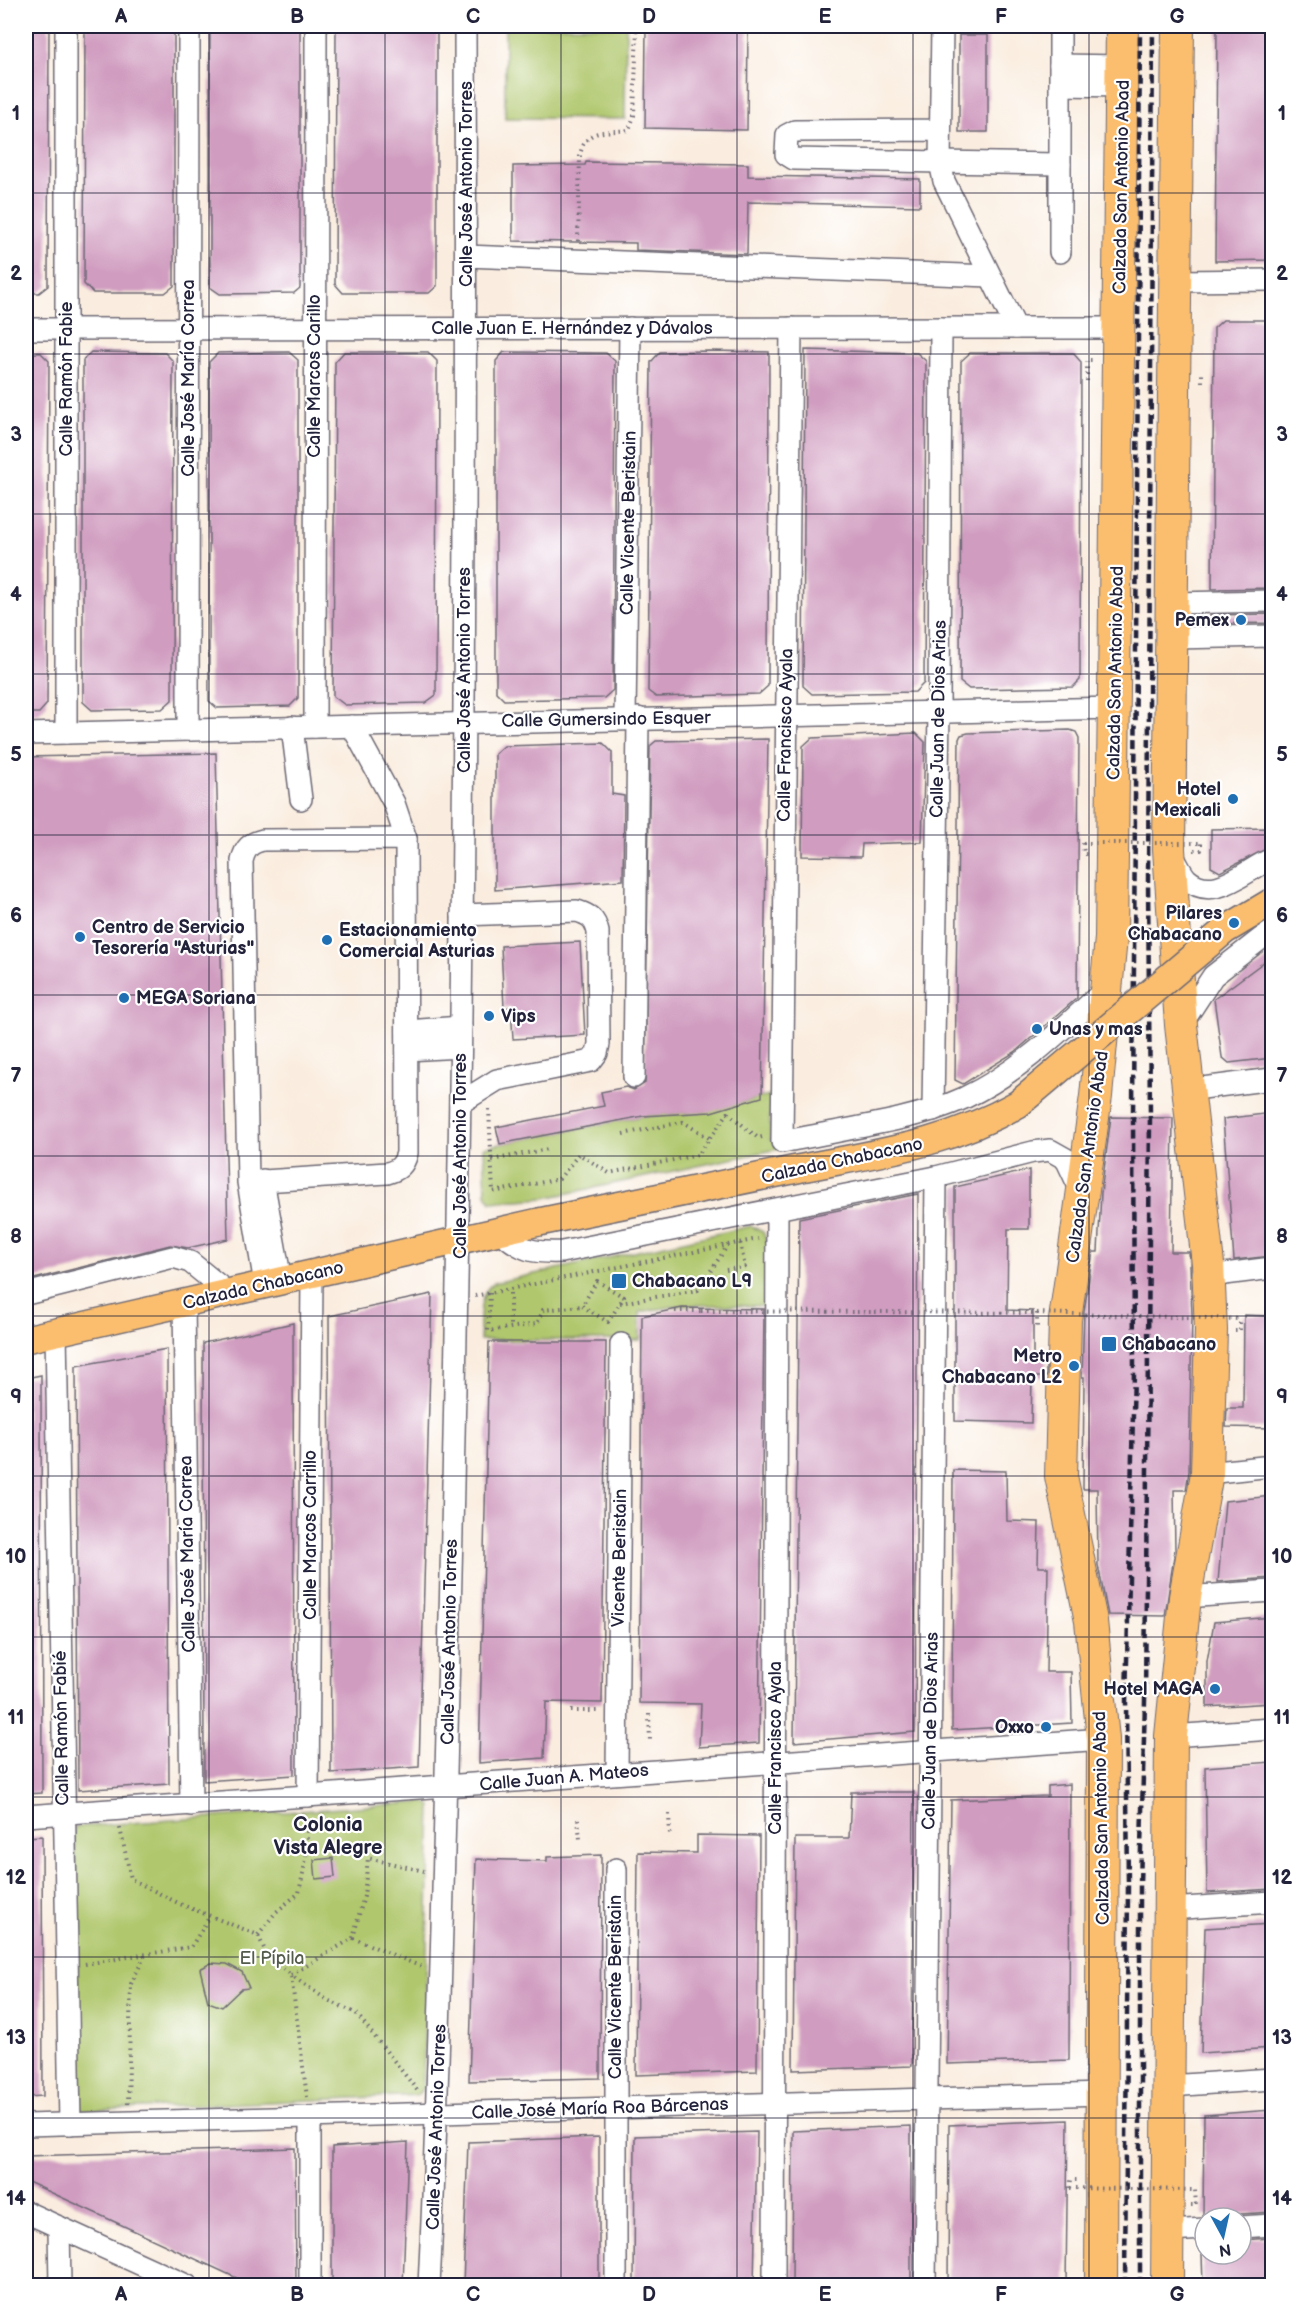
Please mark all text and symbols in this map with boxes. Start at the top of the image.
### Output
text: A [114,5,128,29]
text: B [290,5,304,29]
text: C [466,5,480,29]
text: D [642,5,656,29]
text: E [819,5,832,29]
text: F [995,5,1007,29]
text: G [1170,5,1185,29]
street label: Calzada San Antonio Abad [1109,80,1134,294]
street label: Calle José Antonio Torres [456,81,477,287]
text: 1 [12,102,20,126]
text: 1 [1278,102,1286,126]
text: 2 [10,262,22,286]
text: 2 [1276,262,1288,286]
street label: Calle José María Correa [178,279,199,477]
street label: Calle Marcos Carillo [304,294,325,458]
street label: Calle Ramón Fabie [56,301,77,456]
street label: Calle Juan E. Hernández y Dávalos [431,318,713,339]
text: 3 [10,423,22,447]
text: 3 [1276,423,1288,447]
street label: Calle Vicente Beristain [616,431,641,615]
street label: Calzada San Antonio Abad [1103,566,1128,780]
street label: Calle José Antonio Torres [454,567,475,773]
text: 4 [10,583,22,607]
text: 4 [1276,583,1288,607]
place label: Pemex [1175,610,1229,631]
marker: Pemex [1234,613,1248,627]
street label: Calle Juan de Dios Arias [926,620,951,818]
street label: Calle Francisco Ayala [773,648,798,822]
street label: Calle Gumersindo Esquer [501,707,711,732]
text: 5 [10,743,22,767]
text: 5 [1276,743,1288,767]
place label: Hotel Mexicali [1154,779,1221,821]
marker: Hotel Mexicali [1226,792,1240,806]
place label: Pilares Chabacano [1128,903,1222,945]
text: 6 [10,904,22,928]
text: 6 [1276,904,1288,928]
marker: Pilares Chabacano [1227,916,1241,930]
place label: Centro de Servicio Tesorería "Asturias" [92,917,254,959]
place label: Estacionamiento Comercial Asturias [339,920,495,962]
marker: Centro de Servicio Tesorería "Asturias" [73,930,87,944]
marker: Estacionamiento Comercial Asturias [320,933,334,947]
place label: MEGA Soriana [136,988,256,1009]
marker: MEGA Soriana [117,991,131,1005]
place label: Vips [501,1006,536,1027]
marker: Vips [482,1009,496,1023]
place label: Unas y mas [1049,1019,1143,1040]
marker: Unas y mas [1030,1022,1044,1036]
street label: Calzada San Antonio Abad [1062,1050,1113,1265]
street label: Calle José Antonio Torres [450,1053,471,1259]
text: 7 [10,1064,22,1088]
text: 7 [1276,1064,1288,1088]
street label: Calzada Chabacano [760,1133,925,1188]
text: 8 [10,1225,22,1249]
text: 8 [1276,1225,1288,1249]
street label: Calzada Chabacano [181,1257,346,1314]
place label: Chabacano L9 [632,1271,752,1292]
marker: Chabacano L9 [610,1272,628,1290]
place label: Chabacano [1122,1334,1216,1355]
marker: Chabacano [1100,1335,1118,1353]
place label: Metro Chabacano L2 [942,1346,1062,1388]
marker: Metro Chabacano L2 [1067,1359,1081,1373]
text: 9 [10,1385,22,1409]
text: 9 [1276,1385,1288,1409]
street label: Calle Marcos Carrillo [300,1450,321,1620]
street label: Calle José María Correa [175,1455,200,1653]
street label: Vicente Beristain [608,1489,631,1627]
street label: Calle José Antonio Torres [437,1539,462,1745]
text: 10 [6,1545,26,1569]
text: 10 [1272,1545,1292,1569]
street label: Calle Juan de Dios Arias [918,1632,943,1830]
street label: Calle Ramón Fabié [50,1650,73,1806]
street label: Calle Francisco Ayala [765,1661,786,1835]
place label: Hotel MAGA [1103,1679,1204,1700]
marker: Hotel MAGA [1208,1682,1222,1696]
text: 11 [8,1706,24,1730]
text: 11 [1274,1706,1290,1730]
street label: Calzada San Antonio Abad [1089,1711,1114,1925]
place label: Oxxo [995,1717,1034,1738]
marker: Oxxo [1039,1720,1053,1734]
street label: Calle Juan A. Mateos [478,1760,650,1795]
district label: Colonia Vista Alegre [273,1813,383,1860]
text: 12 [6,1866,26,1890]
text: 12 [1272,1866,1292,1890]
street label: Calle Vicente Beristain [605,1895,626,2079]
park label: El Pípila [239,1948,305,1969]
street label: Calle José Antonio Torres [422,2024,451,2230]
text: 13 [6,2026,26,2050]
text: 13 [1272,2026,1292,2050]
street label: Calle José María Roa Bárcenas [471,2094,729,2123]
text: 14 [6,2187,26,2211]
text: 14 [1272,2187,1292,2211]
north arrow [1193,2206,1253,2266]
text: N [1218,2239,1232,2260]
text: A [114,2283,128,2307]
text: B [290,2283,304,2307]
text: C [466,2283,480,2307]
text: D [642,2283,656,2307]
text: E [819,2283,832,2307]
text: F [995,2283,1007,2307]
text: G [1170,2283,1185,2307]

